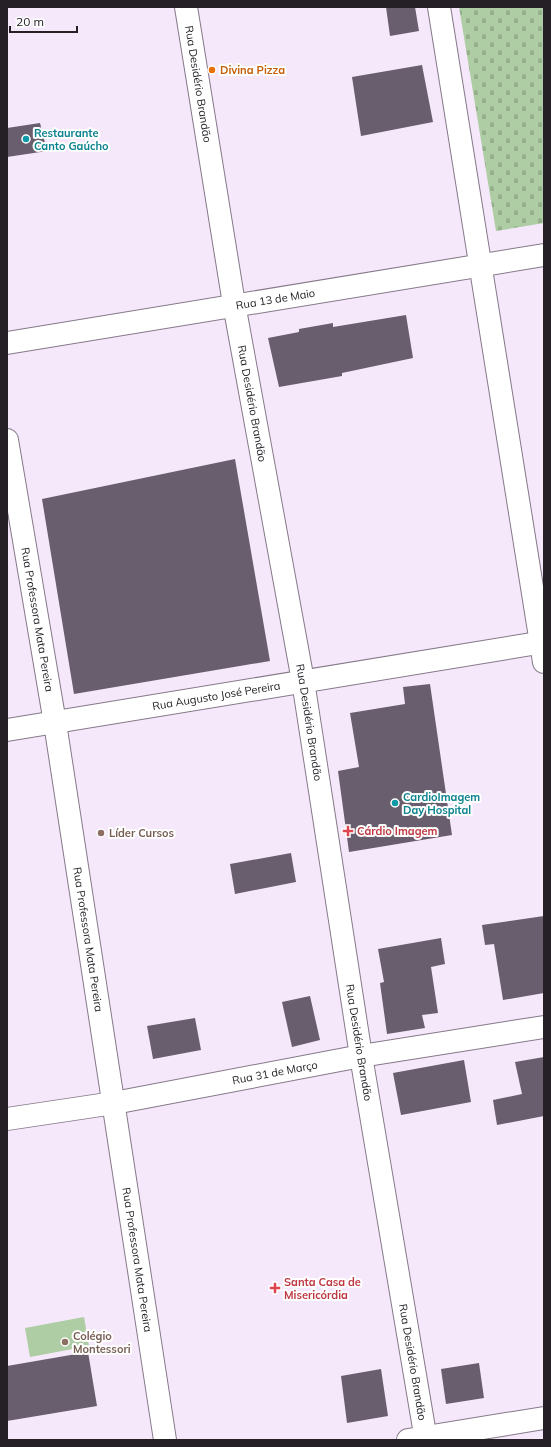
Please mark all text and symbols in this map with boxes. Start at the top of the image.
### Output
scale bar [10,8,77,34]
text: 20 m [16,14,44,29]
street label: Rua Desidério Brandão [182,25,215,143]
place label: Divina Pizza [220,63,285,77]
marker: Divina Pizza [207,65,217,75]
place label: Restaurante Canto Gaúcho [34,126,109,153]
marker: Restaurante Canto Gaúcho [21,134,31,144]
street label: Rua 13 de Maio [235,286,316,312]
street label: Rua Desidério Brandão [235,344,270,463]
street label: Rua Professora Mata Pereira [18,546,57,693]
street label: Rua Desidério Brandão [293,663,325,782]
street label: Rua Augusto José Pereira [151,678,281,713]
place label: CardioImagem Day Hospital [403,790,480,817]
marker: CardioImagem Day Hospital [390,798,400,808]
place label: Cárdio Imagem [357,824,438,838]
marker: Cárdio Imagem [342,825,354,837]
place label: Líder Cursos [109,826,174,840]
marker: Líder Cursos [96,828,106,838]
street label: Rua Professora Mata Pereira [70,866,106,1013]
street label: Rua Desidério Brandão [343,983,375,1102]
street label: Rua 31 de Março [231,1057,319,1087]
street label: Rua Professora Mata Pereira [119,1186,155,1333]
place label: Santa Casa de Misericórdia [284,1275,361,1302]
marker: Santa Casa de Misericórdia [269,1282,281,1294]
street label: Rua Desidério Brandão [396,1303,430,1421]
place label: Colégio Montessori [73,1329,131,1356]
marker: Colégio Montessori [60,1337,70,1347]

